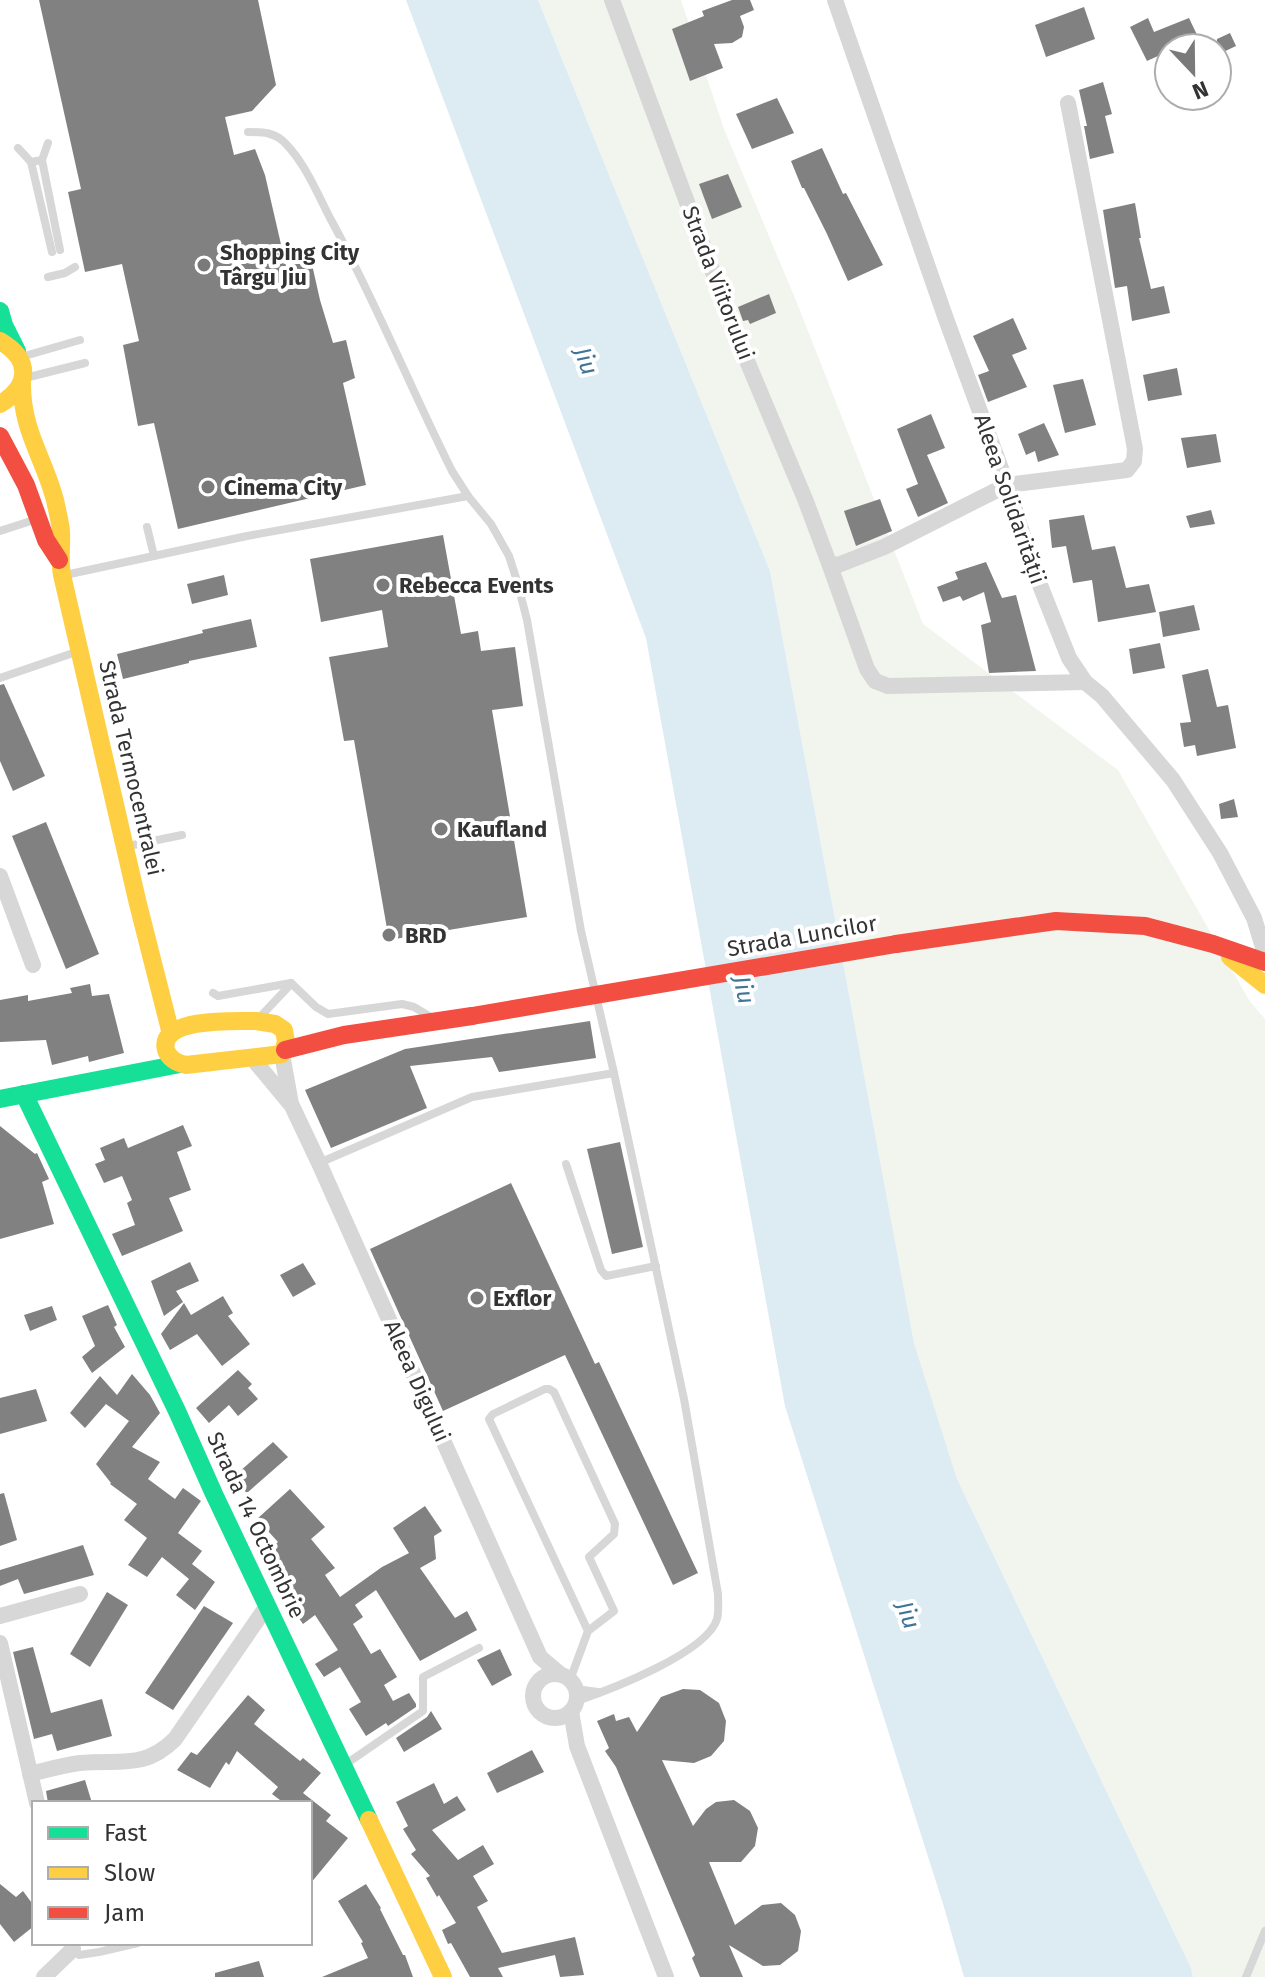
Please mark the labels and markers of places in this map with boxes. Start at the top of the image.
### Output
place label: Shopping City Târgu Jiu [220,239,360,291]
marker: Shopping City Târgu Jiu [195,256,213,274]
place label: Cinema City [224,474,343,501]
marker: Cinema City [199,478,217,496]
place label: Rebecca Events [399,572,554,599]
marker: Rebecca Events [374,576,392,594]
place label: Kaufland [457,816,547,843]
marker: Kaufland [432,820,450,838]
place label: BRD [405,922,446,949]
marker: BRD [380,926,398,944]
place label: Exflor [493,1285,551,1312]
marker: Exflor [468,1289,486,1307]

